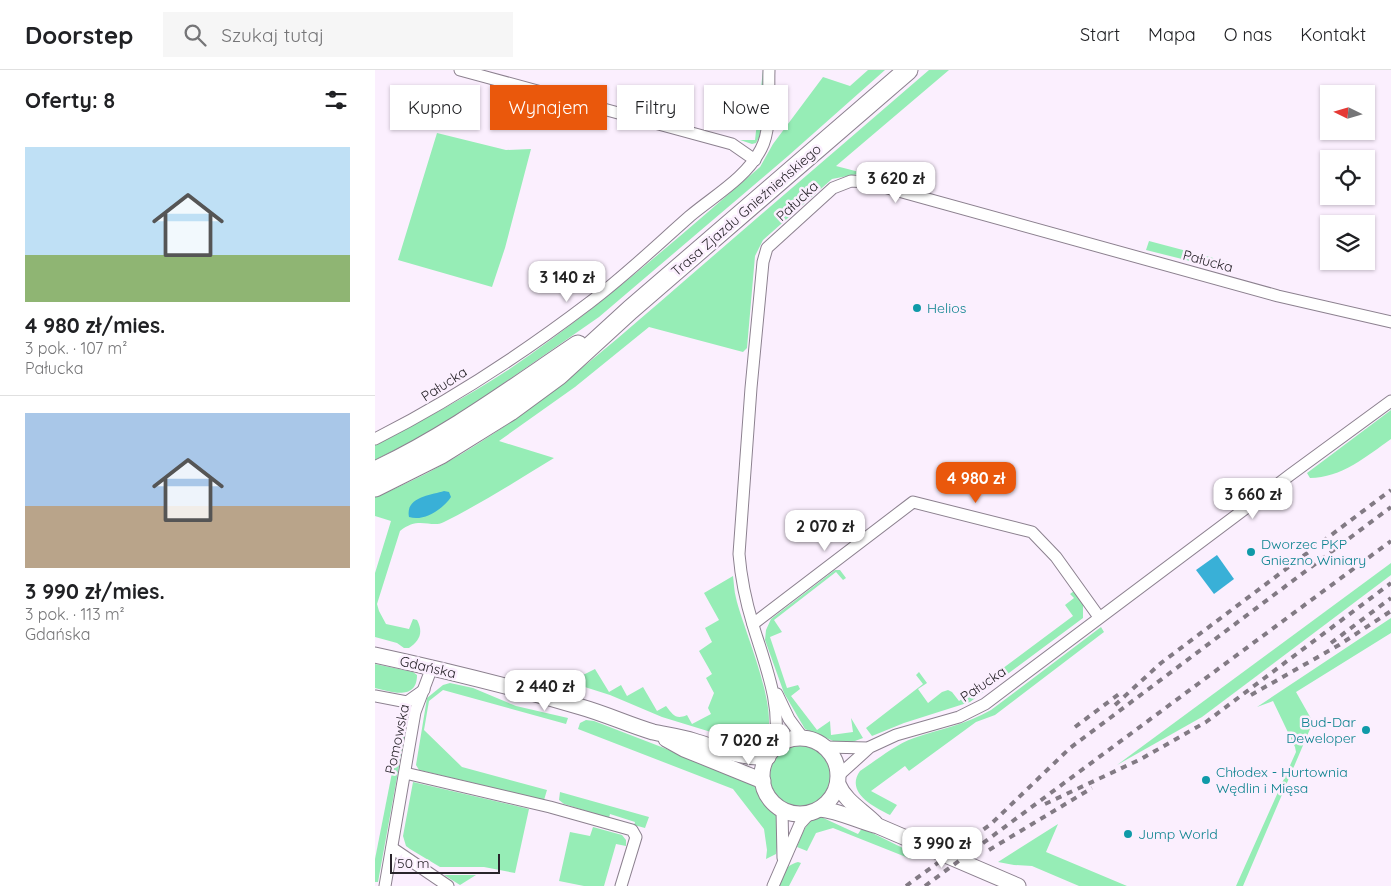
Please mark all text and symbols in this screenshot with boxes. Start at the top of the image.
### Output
search box [163,12,513,57]
text: Doorstep [25,20,133,50]
icon: search [181,21,209,49]
text: Szukaj tutaj [221,23,324,47]
text: Start [1080,23,1120,46]
text: Mapa [1148,23,1196,46]
text: O nas [1224,23,1272,46]
text: Kontakt [1300,23,1366,46]
chip: Kupno [390,85,480,130]
chip: Wynajem [490,85,607,130]
chip: Filtry [617,85,694,130]
chip: Nowe [704,85,788,130]
north arrow [1320,85,1375,140]
map controls [1320,85,1375,270]
icon: filters [322,86,350,114]
text: Oferty: 8 [25,87,115,113]
street label: Trasa Zjazdu Gnieźnieńskiego [667,140,825,280]
button: locate [1320,150,1375,205]
pin: 3 620 zł [844,162,948,204]
text: 3 620 zł [867,168,925,188]
street label: Pałucka [772,177,822,225]
icon: home [143,180,233,270]
button: layers [1320,215,1375,270]
street label: Pałucka [1181,246,1235,276]
pin: 3 140 zł [515,260,619,303]
text: 3 140 zł [539,267,595,287]
place label: Helios [927,299,966,317]
marker: Helios [911,302,923,314]
text: 4 980 zł/mies. [25,312,165,338]
text: 3 pok. · 107 m² [25,338,127,358]
text: Pałucka [25,358,83,378]
street label: Pałucka [418,363,470,405]
icon: home [143,445,233,535]
pin: 4 980 zł [924,462,1028,504]
text: 4 980 zł [947,468,1005,488]
pin: 3 660 zł [1201,478,1305,520]
text: 3 660 zł [1224,484,1282,504]
pin: 2 070 zł [773,510,877,552]
text: 2 070 zł [796,516,854,536]
place label: Dworzec PKP Gniezno Winiary [1261,535,1366,569]
marker: Dworzec PKP Gniezno Winiary [1245,546,1257,558]
text: 3 990 zł/mies. [25,578,165,604]
text: 3 pok. · 113 m² [25,604,125,624]
text: Gdańska [25,624,90,644]
street label: Gdańska [398,652,458,682]
street label: Pałucka [957,662,1009,706]
pin: 2 440 zł [493,670,597,712]
text: 2 440 zł [516,676,574,696]
street label: Pomowska [381,702,413,776]
place label: Bud-Dar Deweloper [1286,713,1357,747]
pin: 7 020 zł [697,724,801,766]
marker: Bud-Dar Deweloper [1360,724,1372,736]
text: 7 020 zł [720,730,778,750]
place label: Chłodex - Hurtownia Wędlin i Mięsa [1216,763,1348,797]
marker: Chłodex - Hurtownia Wędlin i Mięsa [1200,774,1212,786]
place label: Jump World [1138,825,1218,843]
pin: 3 990 zł [890,826,994,869]
marker: Jump World [1122,828,1134,840]
text: 3 990 zł [913,833,971,853]
scale bar [390,851,500,874]
text: 50 m [397,854,430,872]

